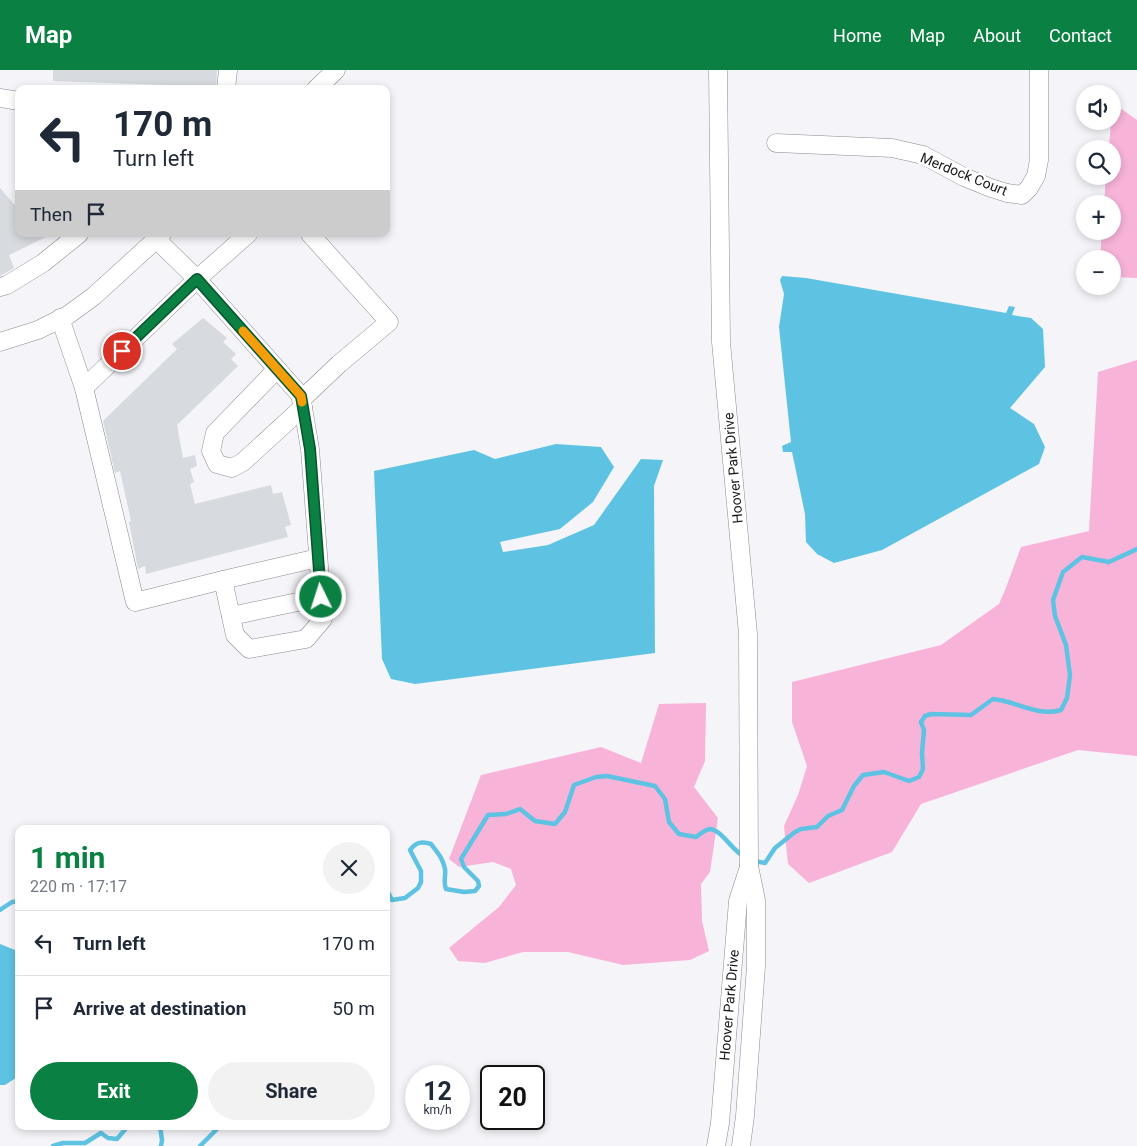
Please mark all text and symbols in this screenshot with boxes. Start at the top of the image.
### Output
text: Map [25,21,72,49]
text: Home [833,25,882,46]
text: Map [910,25,945,46]
text: About [973,25,1021,46]
text: Contact [1049,25,1112,46]
map controls [1076,85,1121,295]
button: sound [1076,85,1121,130]
text: 170 m [113,104,212,145]
icon: left [30,105,95,170]
button: search [1076,140,1121,185]
text: Turn left [113,146,194,171]
street label: Merdock Court [918,149,1010,199]
button: + [1076,195,1121,240]
icon: arrive [82,200,110,228]
text: Then [30,203,72,226]
button: − [1076,250,1121,295]
pin [101,330,143,372]
icon: arrive [108,337,136,365]
street label: Hoover Park Drive [720,412,746,524]
position arrow [294,570,346,622]
text: 1 min [30,840,105,875]
button: close [323,842,375,894]
text: 220 m · 17:17 [30,877,127,896]
icon: left [30,929,58,957]
text: Turn left [73,932,146,955]
text: 170 m [322,932,375,955]
street label: Hoover Park Drive [716,949,742,1061]
icon: arrive [30,994,58,1022]
text: Arrive at destination [73,997,246,1020]
text: 50 m [332,997,375,1020]
button: Exit [30,1062,198,1120]
button: Share [208,1062,375,1120]
speed limit sign: 20 [480,1065,545,1130]
text: 12 [423,1077,452,1106]
text: km/h [423,1103,452,1117]

